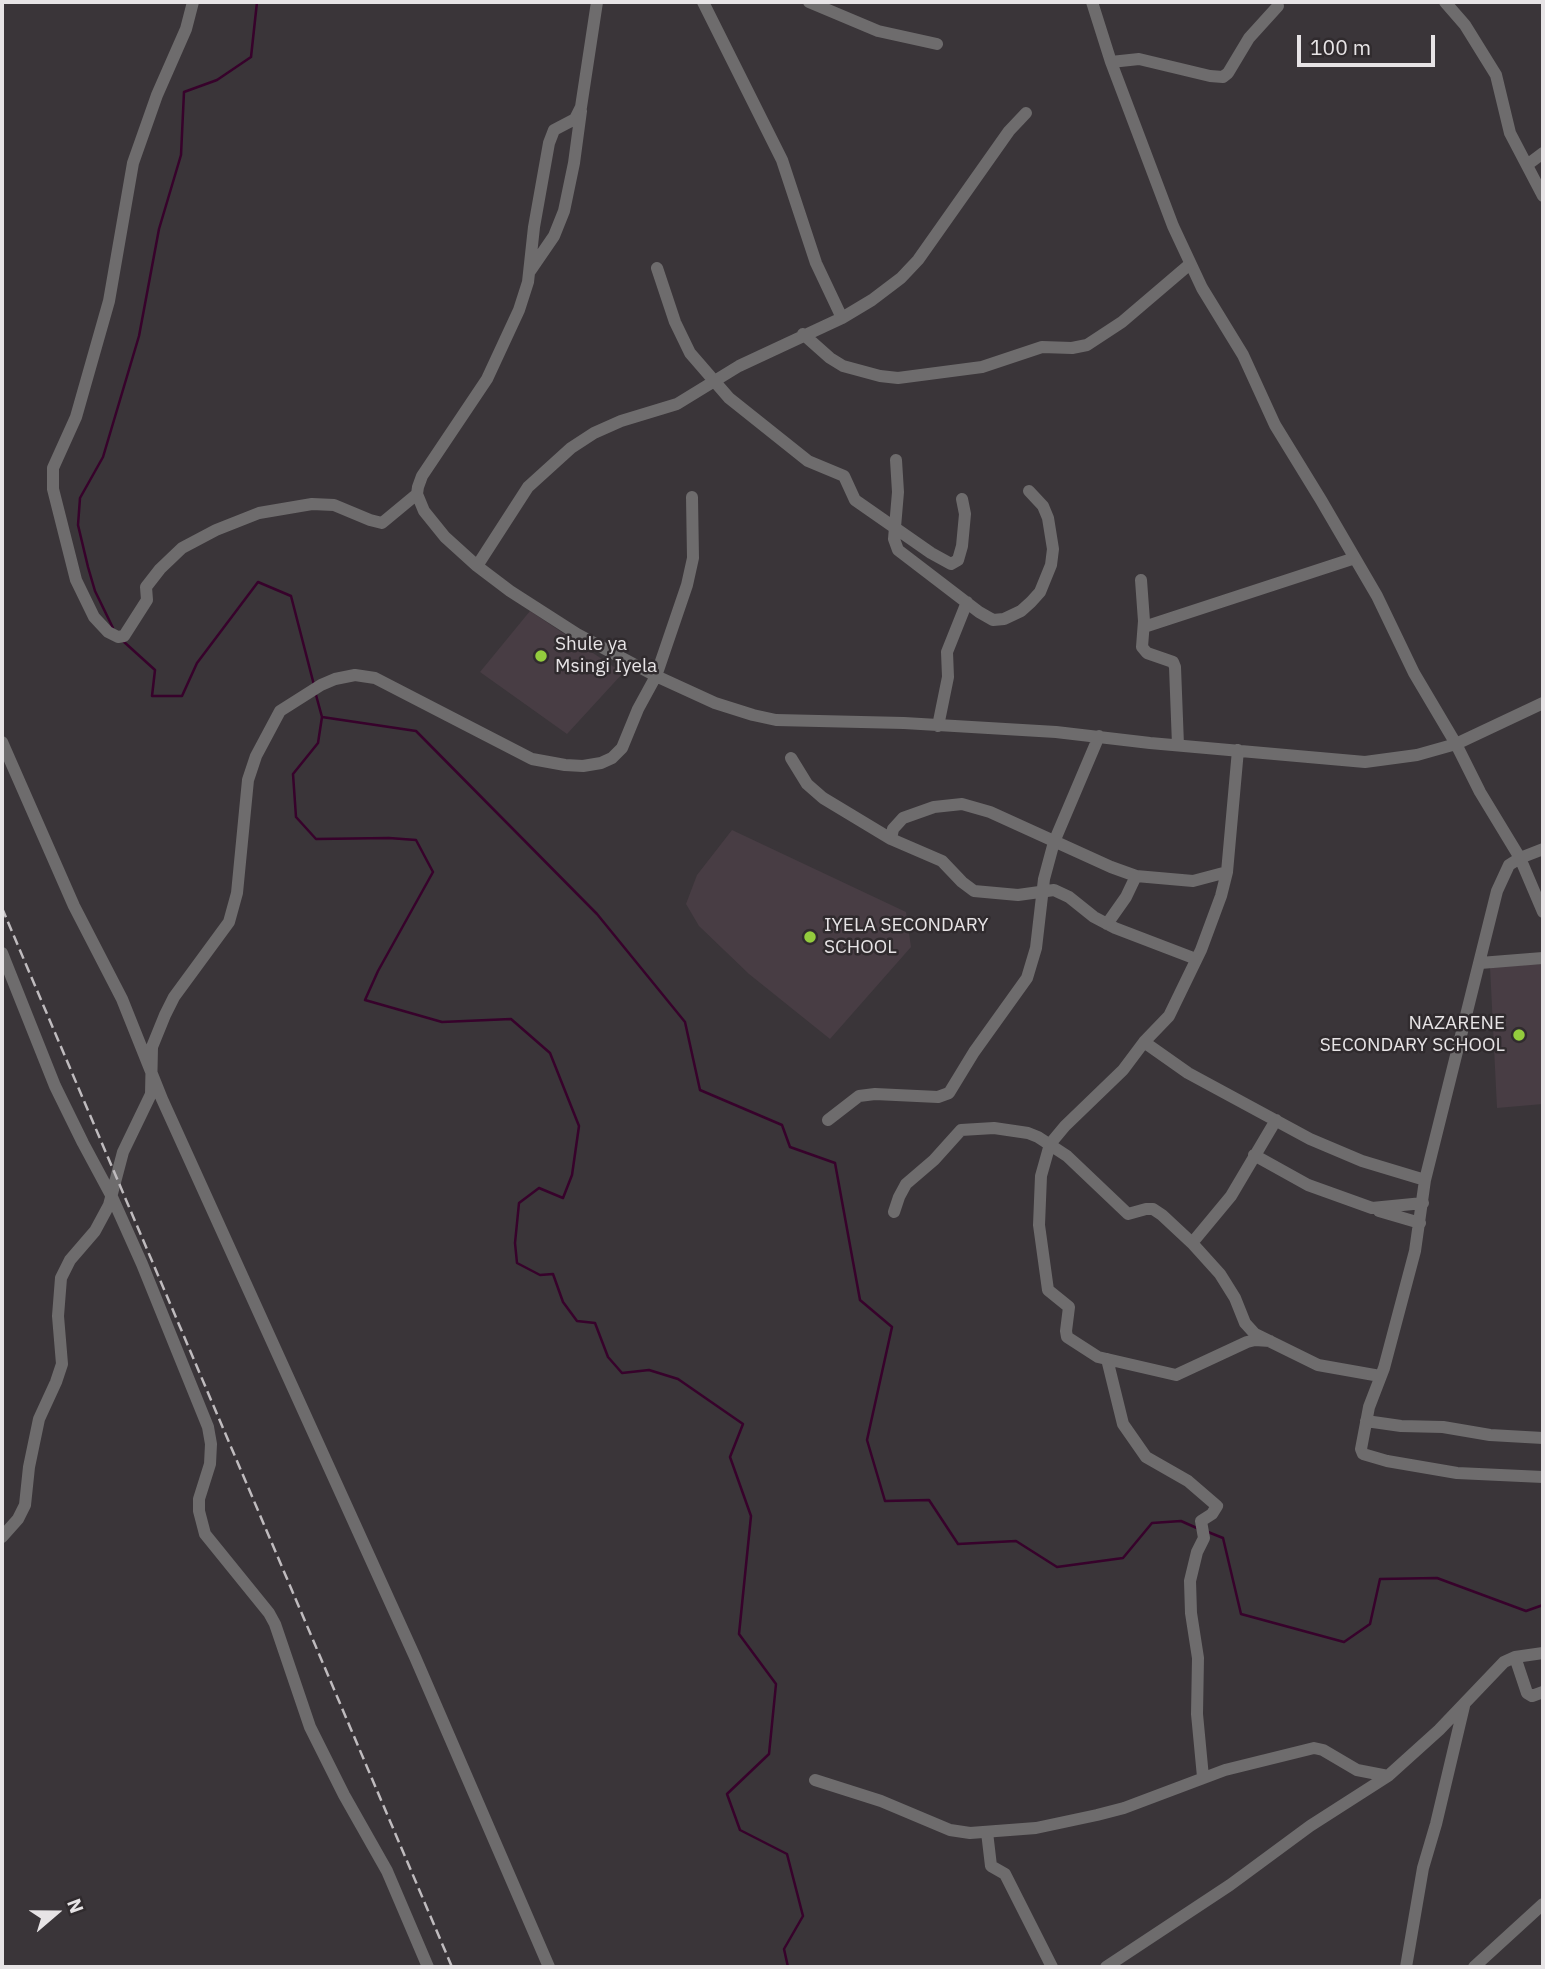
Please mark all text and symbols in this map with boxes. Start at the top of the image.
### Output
scale bar [1300,21,1438,65]
text: 100 m [1310,33,1371,61]
place label: Shule ya Msingi Iyela [555,634,657,678]
marker: Shule ya Msingi Iyela [533,648,549,664]
place label: IYELA SECONDARY SCHOOL [824,915,988,959]
marker: IYELA SECONDARY SCHOOL [802,929,818,945]
place label: NAZARENE SECONDARY SCHOOL [1320,1013,1505,1057]
marker: NAZARENE SECONDARY SCHOOL [1511,1027,1527,1043]
north arrow [21,1878,91,1948]
text: N [62,1895,89,1916]

